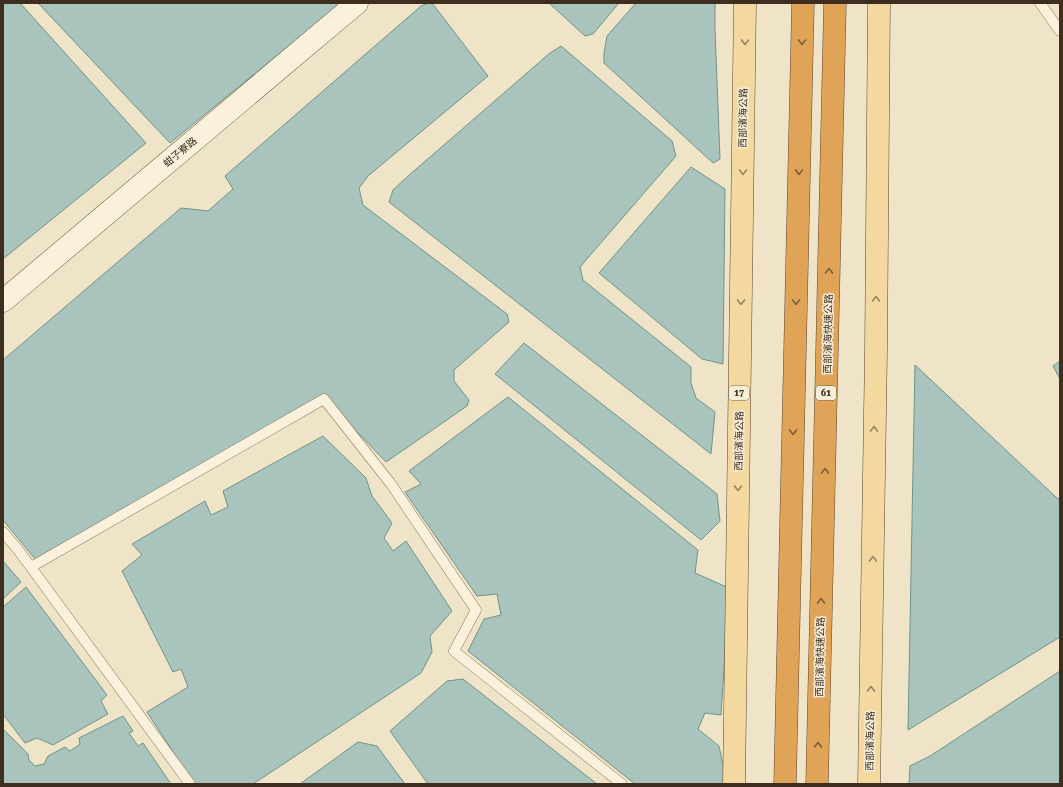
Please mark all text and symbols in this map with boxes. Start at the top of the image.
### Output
one-way arrow [741,39,749,45]
one-way arrow [798,39,806,45]
street label: 西部濱海公路 [737,88,749,148]
street label: 蚶子寮路 [161,135,199,169]
one-way arrow [739,169,747,175]
one-way arrow [795,169,803,175]
one-way arrow [825,268,833,274]
street label: 西部濱海快速公路 [822,294,834,374]
one-way arrow [872,296,880,302]
one-way arrow [737,299,745,305]
one-way arrow [792,299,800,305]
road number: 17 [729,386,749,400]
road number: 61 [816,386,836,400]
street label: 西部濱海公路 [733,411,745,471]
one-way arrow [870,426,879,432]
one-way arrow [789,429,797,435]
one-way arrow [820,468,829,474]
one-way arrow [734,485,742,491]
one-way arrow [868,556,877,562]
one-way arrow [817,598,826,604]
street label: 西部濱海快速公路 [814,617,826,697]
one-way arrow [866,686,875,692]
street label: 西部濱海公路 [864,711,876,771]
one-way arrow [814,742,822,748]

